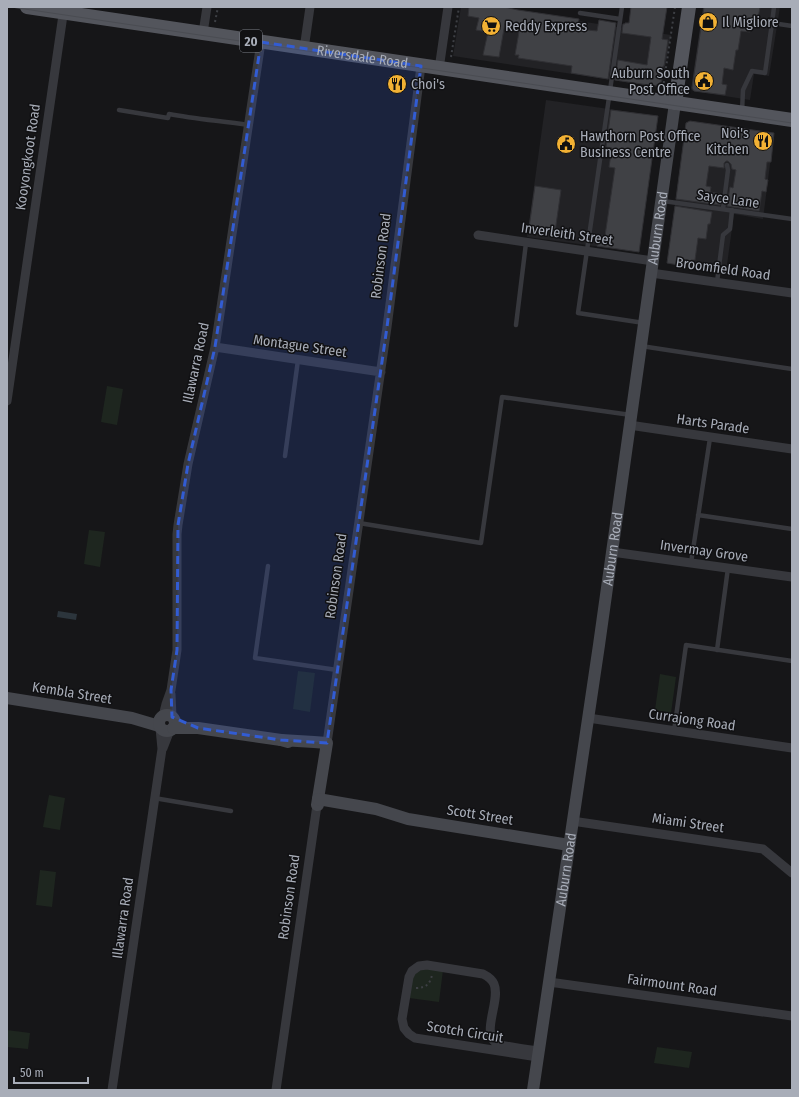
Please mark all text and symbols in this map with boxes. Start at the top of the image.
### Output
shop icon: Il Migliore [697,11,719,33]
place label: Il Migliore [722,14,779,31]
supermarket icon: Reddy Express [480,15,502,37]
place label: Reddy Express [505,18,587,35]
road number: 20 [240,30,262,52]
street label: Riversdale Road [316,41,409,72]
place label: Auburn South Post Office [611,65,690,98]
public building icon: Auburn South Post Office [693,70,715,92]
restaurant icon: Choi's [386,73,408,95]
place label: Choi's [411,76,445,93]
street label: Kooyongkoot Road [12,103,44,211]
place label: Noi's Kitchen [706,125,749,158]
place label: Hawthorn Post Office Business Centre [580,128,701,161]
restaurant icon: Noi's Kitchen [752,130,774,152]
public building icon: Hawthorn Post Office Business Centre [555,133,577,155]
street label: Sayce Lane [696,186,760,212]
street label: Auburn Road [644,190,671,266]
street label: Robinson Road [367,212,395,300]
street label: Inverleith Street [520,219,614,249]
street label: Broomfield Road [675,254,771,284]
street label: Illawarra Road [179,321,213,405]
street label: Montague Street [252,331,348,361]
street label: Harts Parade [676,410,751,438]
street label: Auburn Road [599,511,626,587]
street label: Robinson Road [322,532,350,620]
street label: Invermay Grove [659,536,749,566]
street label: Kembla Street [31,678,114,708]
street label: Currajong Road [648,705,736,735]
street label: Scott Street [446,801,515,829]
street label: Miami Street [651,810,725,837]
street label: Auburn Road [552,832,580,907]
street label: Robinson Road [275,853,303,941]
street label: Illawarra Road [109,876,137,960]
street label: Fairmount Road [626,970,718,1000]
street label: Scotch Circuit [425,1018,505,1047]
scale bar [14,1059,88,1085]
text: 50 m [20,1066,44,1080]

